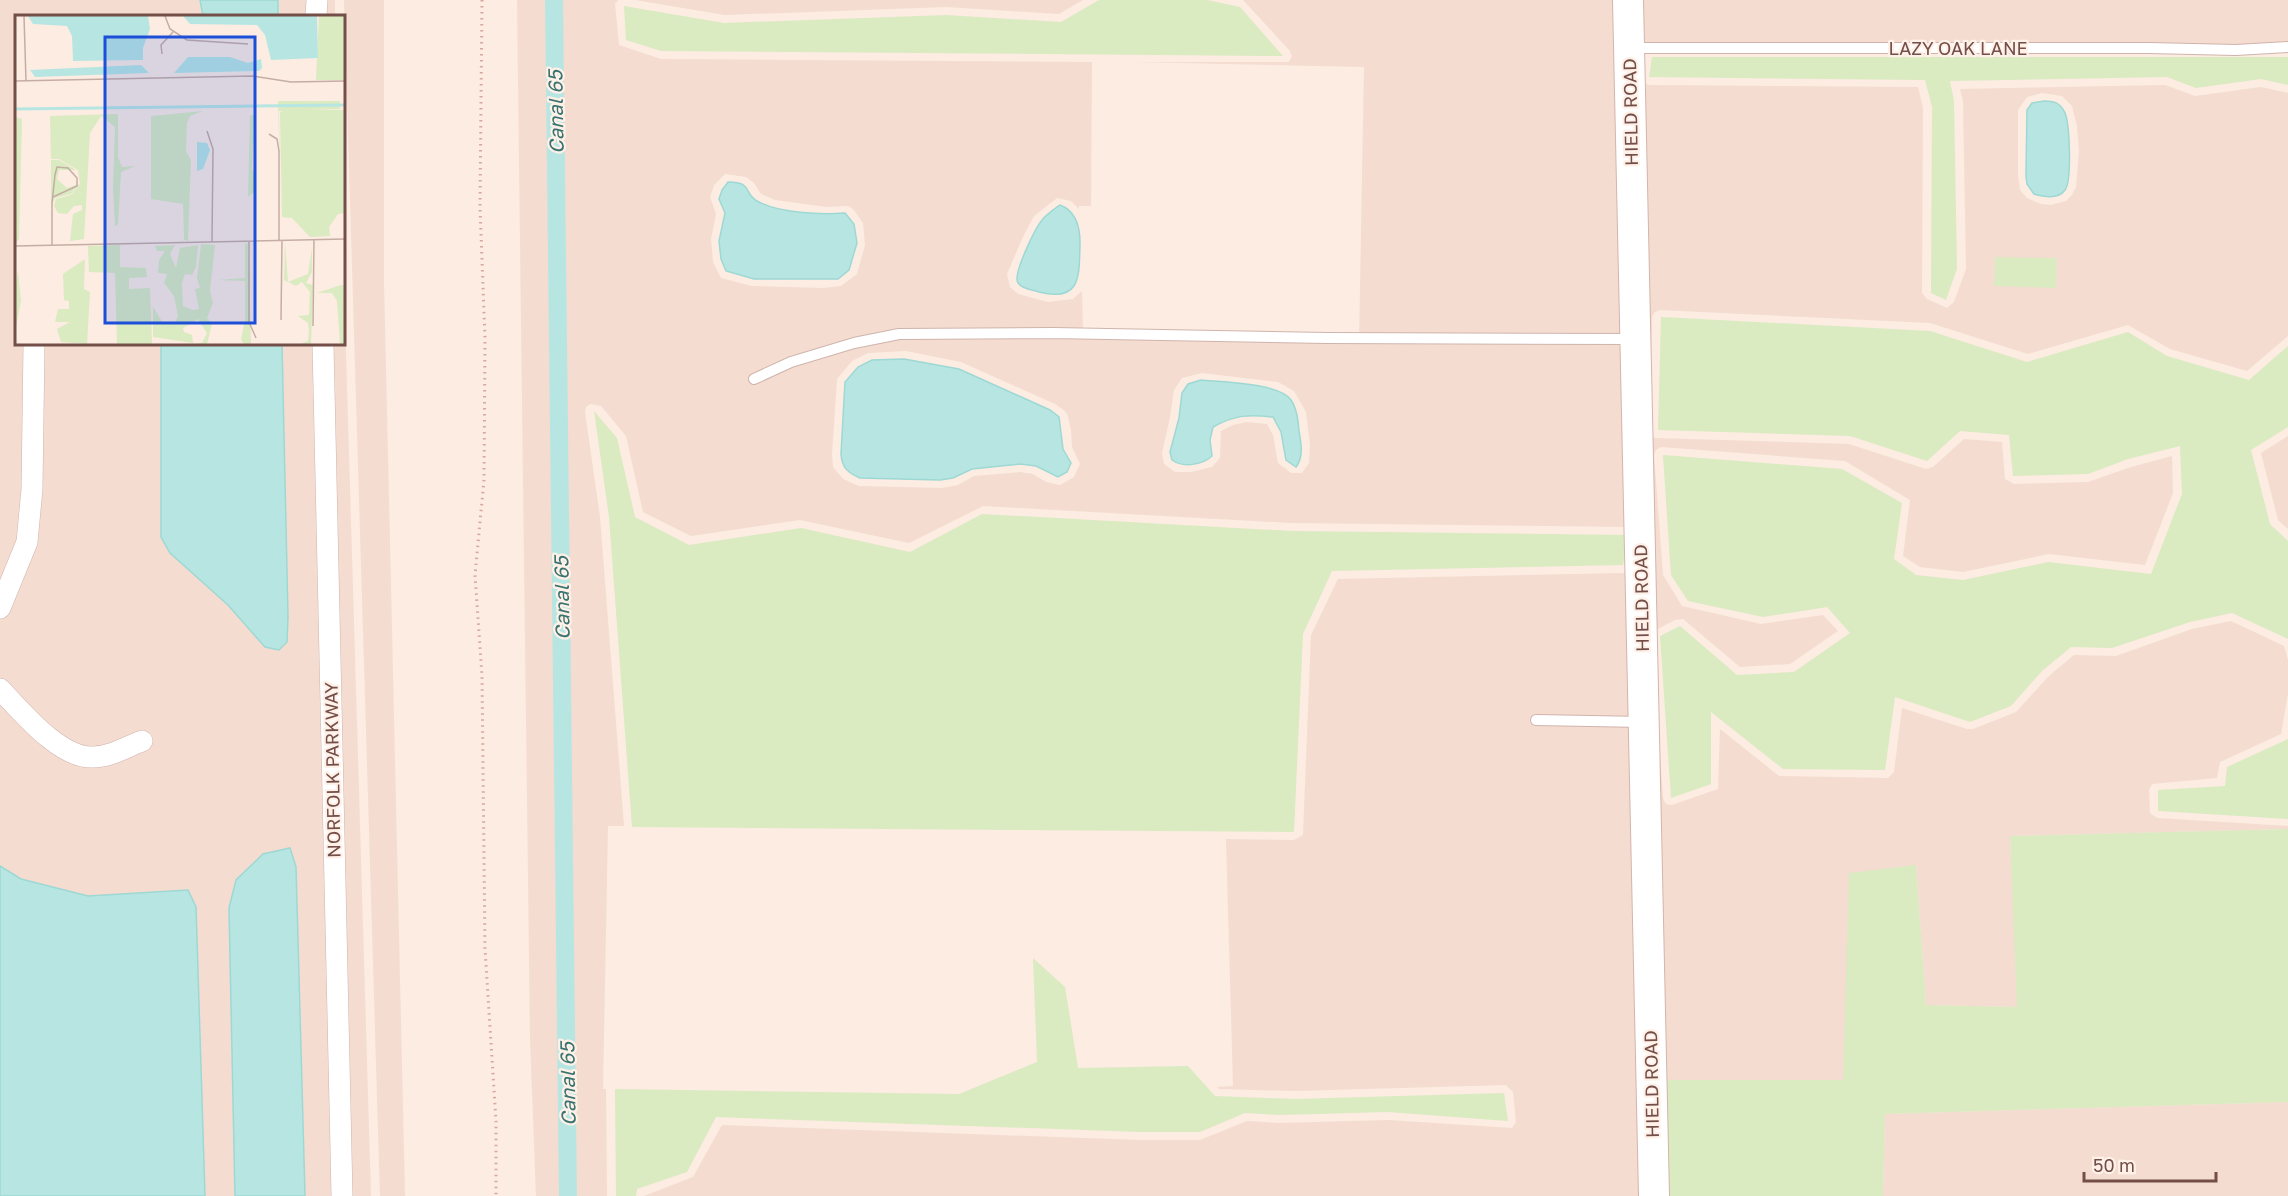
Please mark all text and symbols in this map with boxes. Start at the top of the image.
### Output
inset map [15,15,345,345]
street label: LAZY OAK LANE [1888,37,2028,59]
street label: HIELD ROAD [1618,58,1642,166]
water label: Canal 65 [542,68,568,154]
street label: HIELD ROAD [1629,544,1653,652]
water label: Canal 65 [548,554,574,640]
street label: NORFOLK PARKWAY [319,682,345,858]
street label: HIELD ROAD [1639,1030,1663,1138]
water label: Canal 65 [554,1040,580,1126]
scale bar [2084,1145,2216,1183]
text: 50 m [2093,1154,2135,1176]

